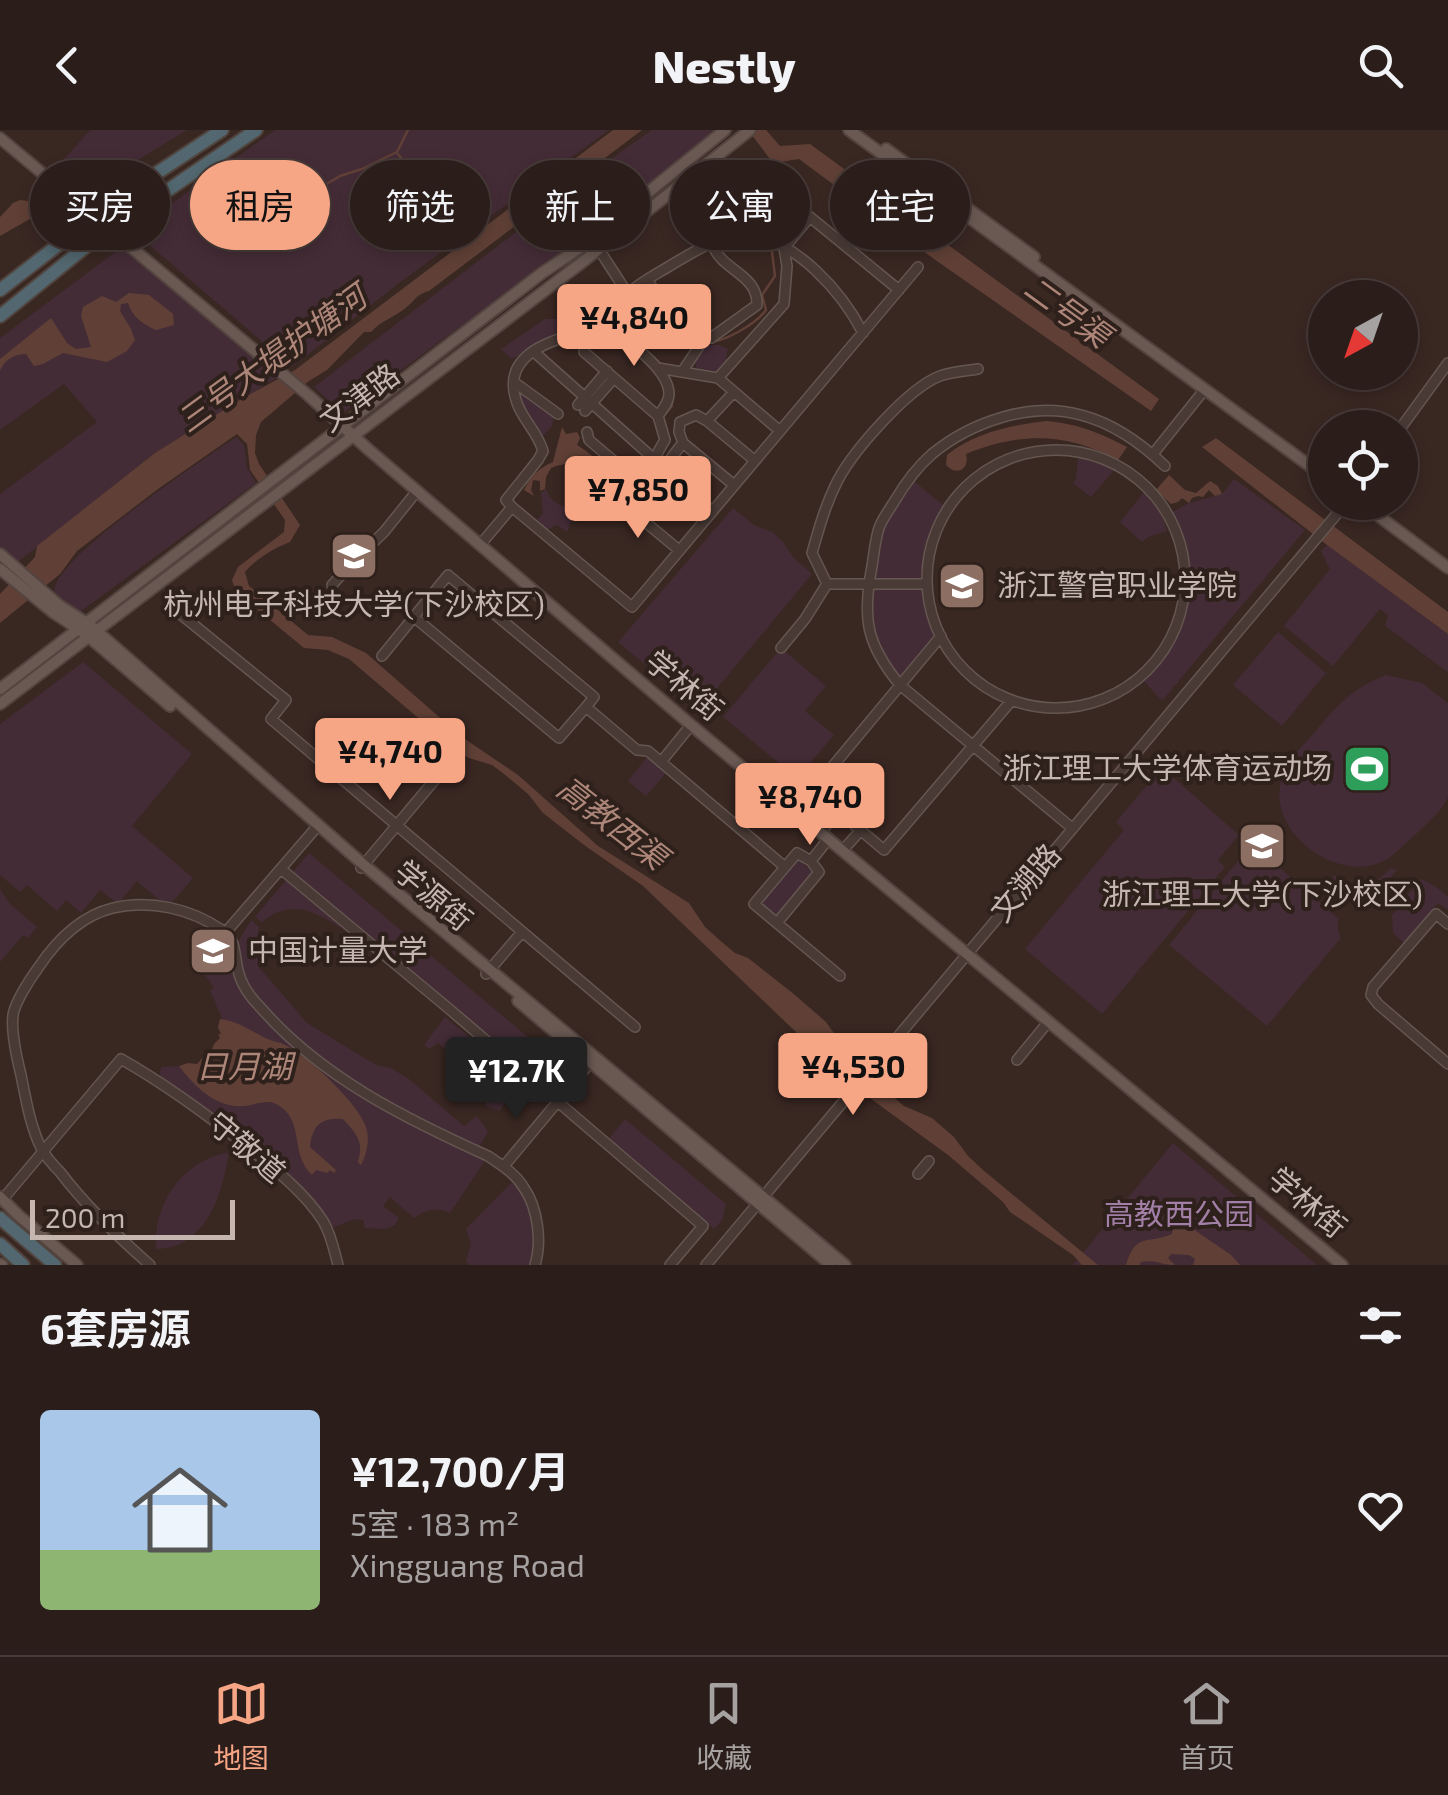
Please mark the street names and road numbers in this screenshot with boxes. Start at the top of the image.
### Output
street label: 文津路 [312,355,406,438]
street label: 学林街 [639,642,731,727]
street label: 文溯路 [982,836,1067,928]
street label: 学源街 [388,852,480,937]
street label: 守敬道 [201,1104,293,1189]
street label: 学林街 [1262,1159,1354,1244]

